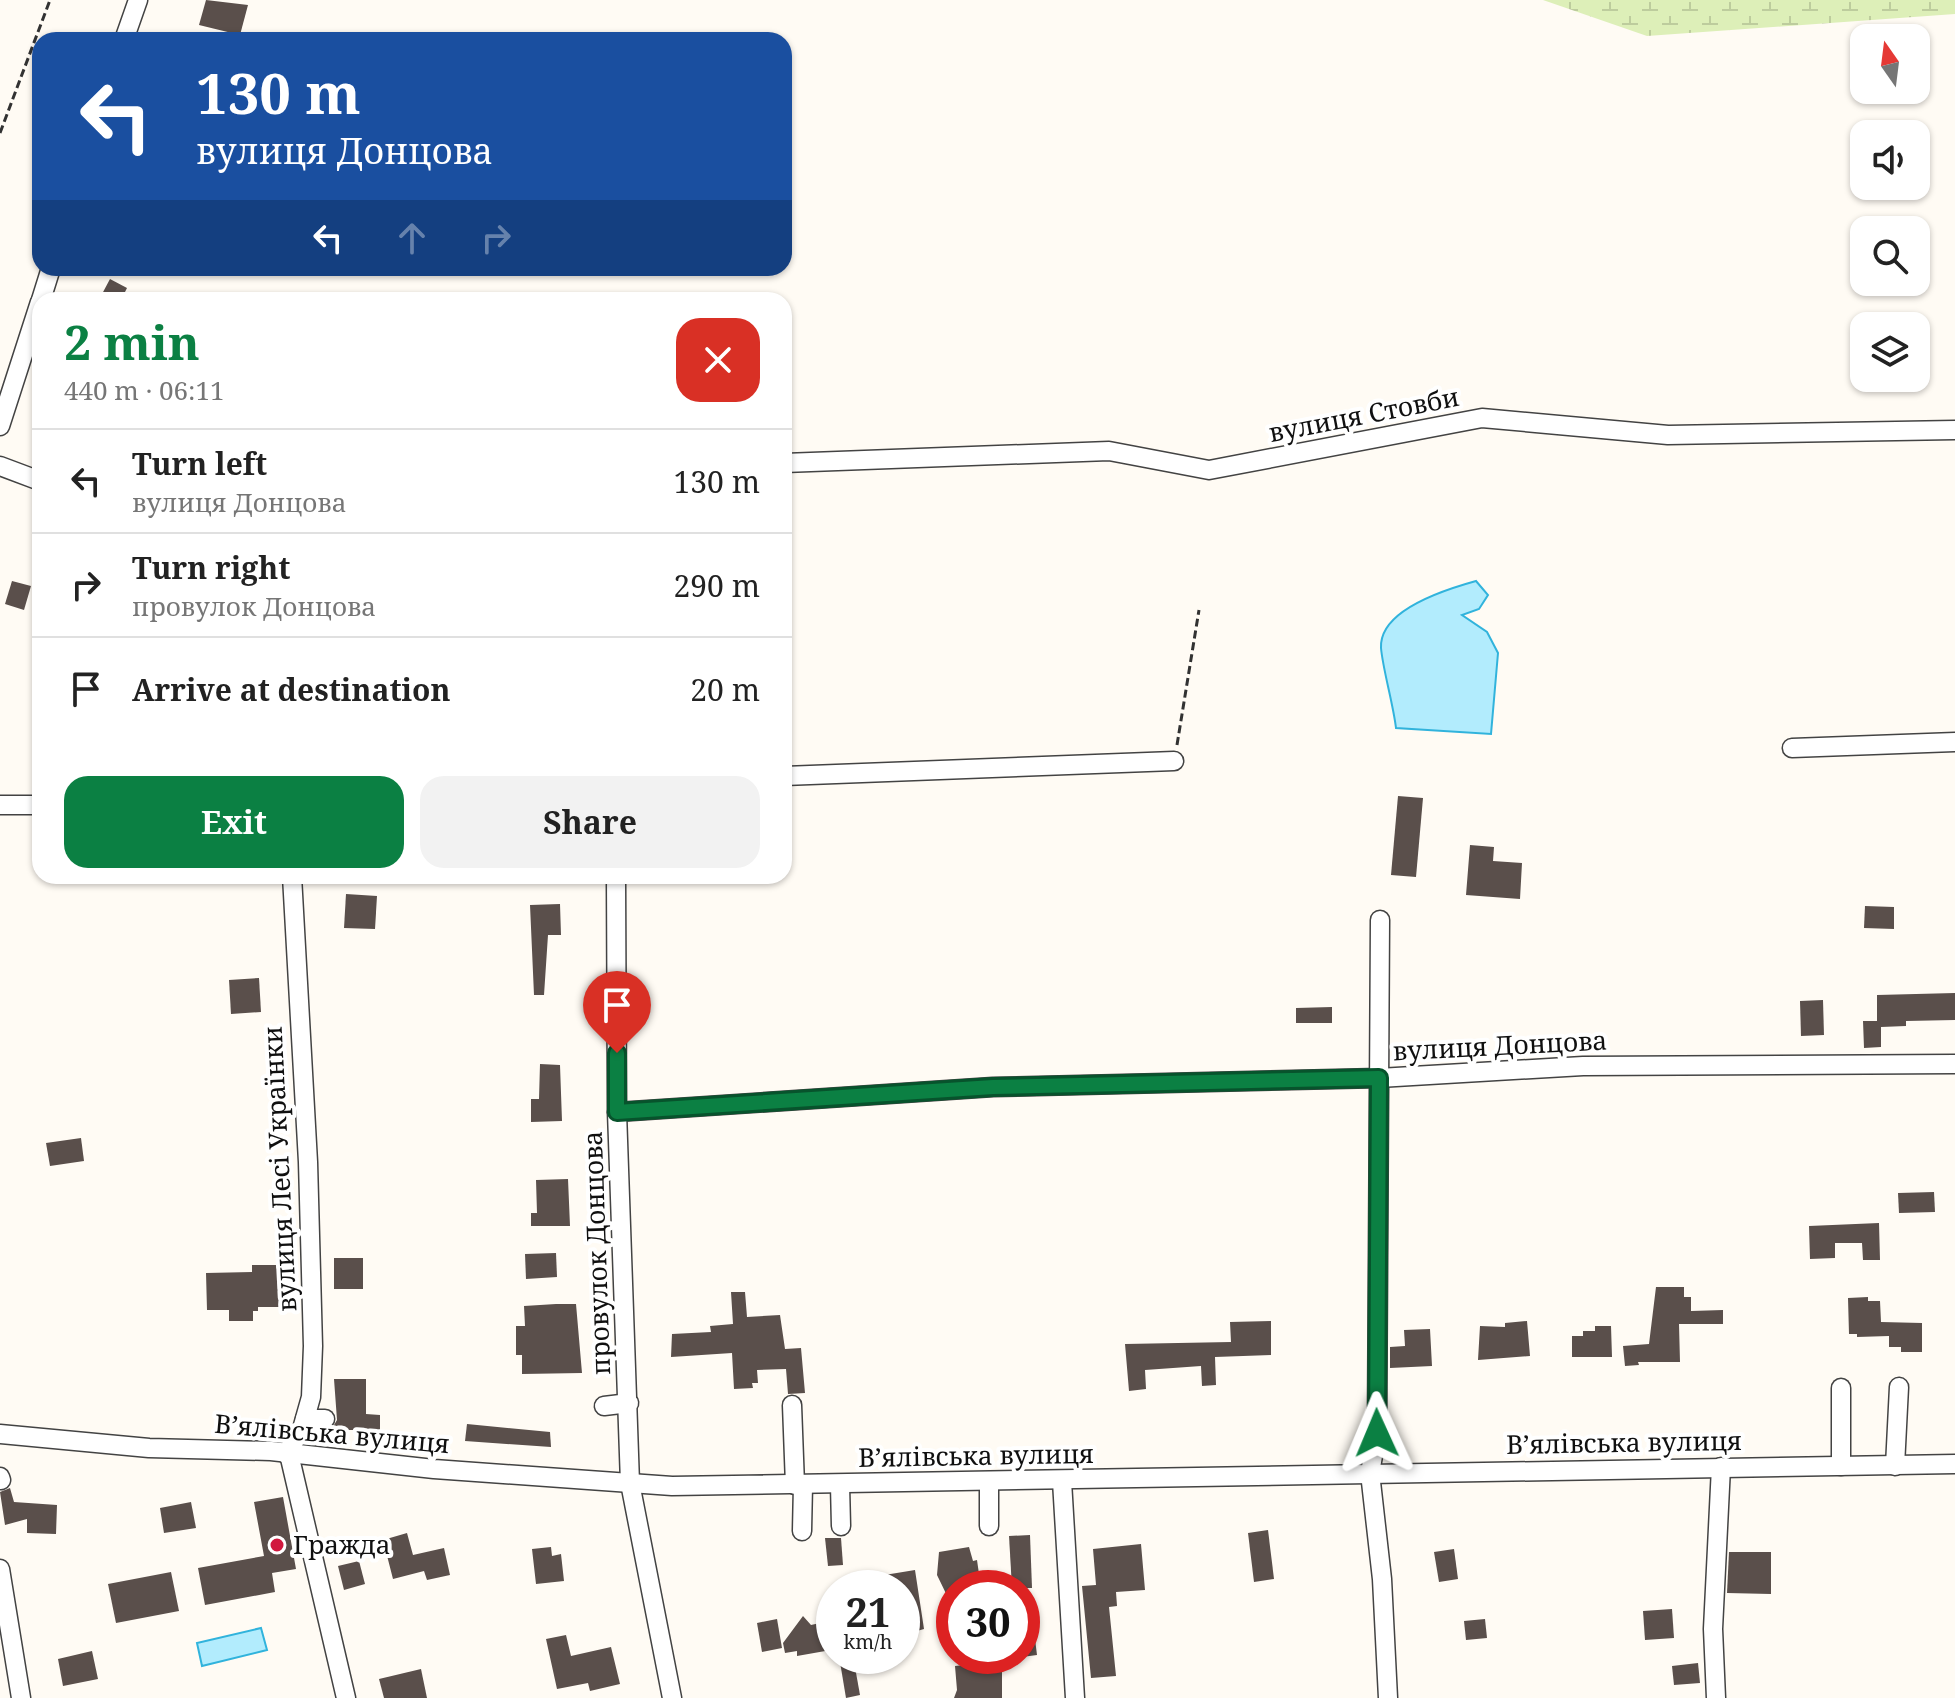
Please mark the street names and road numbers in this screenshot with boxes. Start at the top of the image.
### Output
street label: вулиця Стовби [1266,378,1462,450]
street label: вулиця Донцова [1392,1021,1608,1069]
street label: вулиця Лесі Українки [254,1025,304,1313]
street label: провулок Донцова [574,1130,618,1376]
street label: В’ялівська вулиця [213,1405,451,1461]
street label: В’ялівська вулиця [1506,1422,1742,1462]
street label: В’ялівська вулиця [858,1435,1094,1475]

